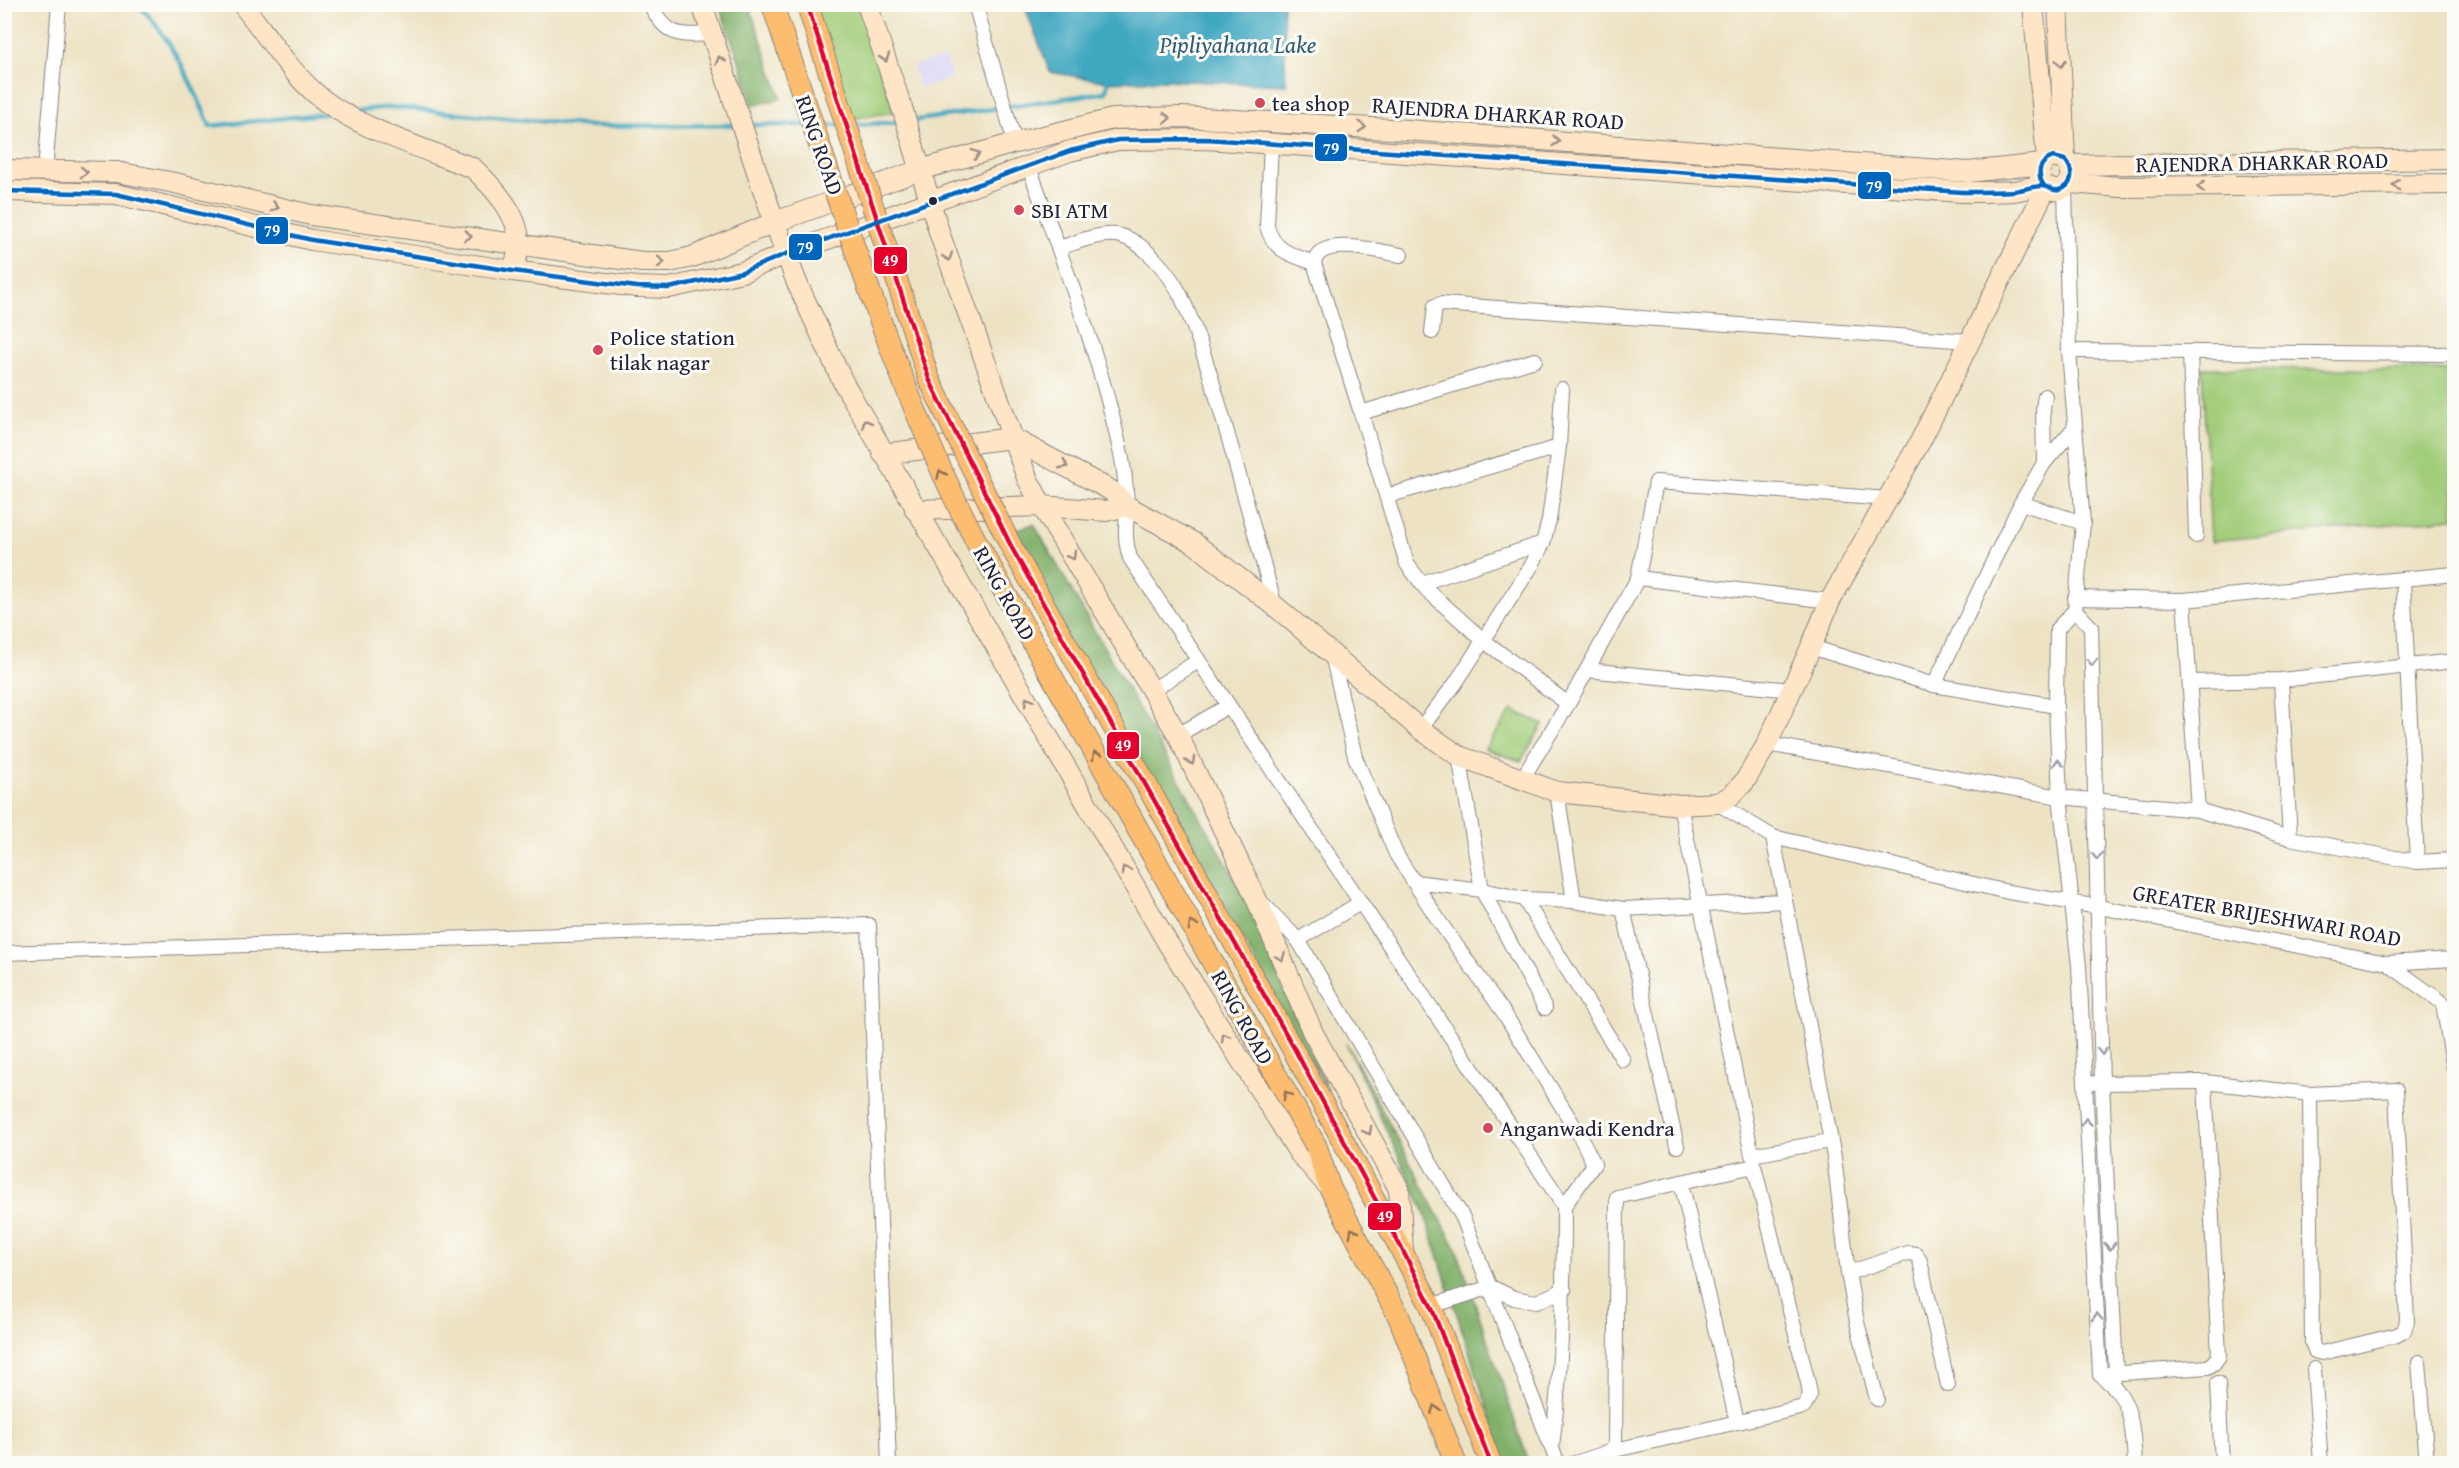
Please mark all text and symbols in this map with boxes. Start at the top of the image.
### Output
water label: Pipliyahana Lake [1158,27,1317,62]
one-way arrow [877,52,890,63]
one-way arrow [715,55,727,66]
one-way arrow [2054,58,2067,67]
place label: tea shop [1272,87,1350,119]
street label: RAJENDRA DHARKAR ROAD [1371,88,1625,138]
street label: RING ROAD [788,91,852,199]
marker: tea shop [1253,96,1267,110]
one-way arrow [1162,111,1171,124]
one-way arrow [1357,120,1366,133]
line badge: 79 [1314,133,1348,162]
one-way arrow [1551,134,1561,147]
text: 79 [1323,136,1339,160]
street label: RAJENDRA DHARKAR ROAD [2135,144,2389,180]
one-way arrow [970,149,981,161]
one-way arrow [79,165,88,178]
line badge: 79 [1857,171,1892,200]
text: 79 [1866,174,1882,198]
one-way arrow [2392,179,2401,191]
one-way arrow [2197,181,2206,193]
place label: SBI ATM [1031,194,1108,226]
unlabelled marker [927,195,939,207]
one-way arrow [270,199,280,212]
marker: SBI ATM [1012,203,1026,217]
line badge: 79 [255,216,289,245]
text: 79 [264,218,280,242]
one-way arrow [463,230,472,242]
line badge: 79 [788,233,823,261]
text: 79 [797,235,813,259]
line badge: 49 [873,246,908,275]
text: 49 [882,248,898,272]
one-way arrow [941,251,954,261]
one-way arrow [656,256,665,268]
place label: Police station tilak nagar [610,321,735,378]
marker: Police station tilak nagar [591,343,605,357]
one-way arrow [862,419,873,430]
one-way arrow [1057,458,1068,469]
one-way arrow [937,469,949,480]
street label: RING ROAD [966,540,1044,646]
one-way arrow [1065,550,1077,560]
one-way arrow [2086,657,2098,666]
one-way arrow [1023,697,1035,707]
line badge: 49 [1106,731,1140,760]
text: 49 [1115,733,1131,757]
one-way arrow [1092,751,1103,761]
one-way arrow [1183,754,1195,765]
one-way arrow [2052,758,2065,767]
one-way arrow [2091,852,2103,861]
one-way arrow [1121,865,1132,876]
street label: GREATER BRIJESHWARI ROAD [2130,876,2404,954]
one-way arrow [1187,921,1199,931]
one-way arrow [1274,951,1286,962]
street label: RING ROAD [1204,964,1282,1070]
one-way arrow [1221,1033,1233,1043]
one-way arrow [2096,1047,2108,1056]
one-way arrow [1283,1091,1294,1101]
place label: Anganwadi Kendra [1500,1112,1675,1144]
one-way arrow [2080,1117,2093,1127]
marker: Anganwadi Kendra [1481,1121,1495,1135]
one-way arrow [1361,1125,1372,1136]
line badge: 49 [1367,1202,1402,1231]
text: 49 [1377,1204,1393,1228]
one-way arrow [1349,1228,1360,1238]
one-way arrow [2103,1242,2116,1251]
one-way arrow [2090,1312,2103,1321]
one-way arrow [1430,1404,1442,1415]

